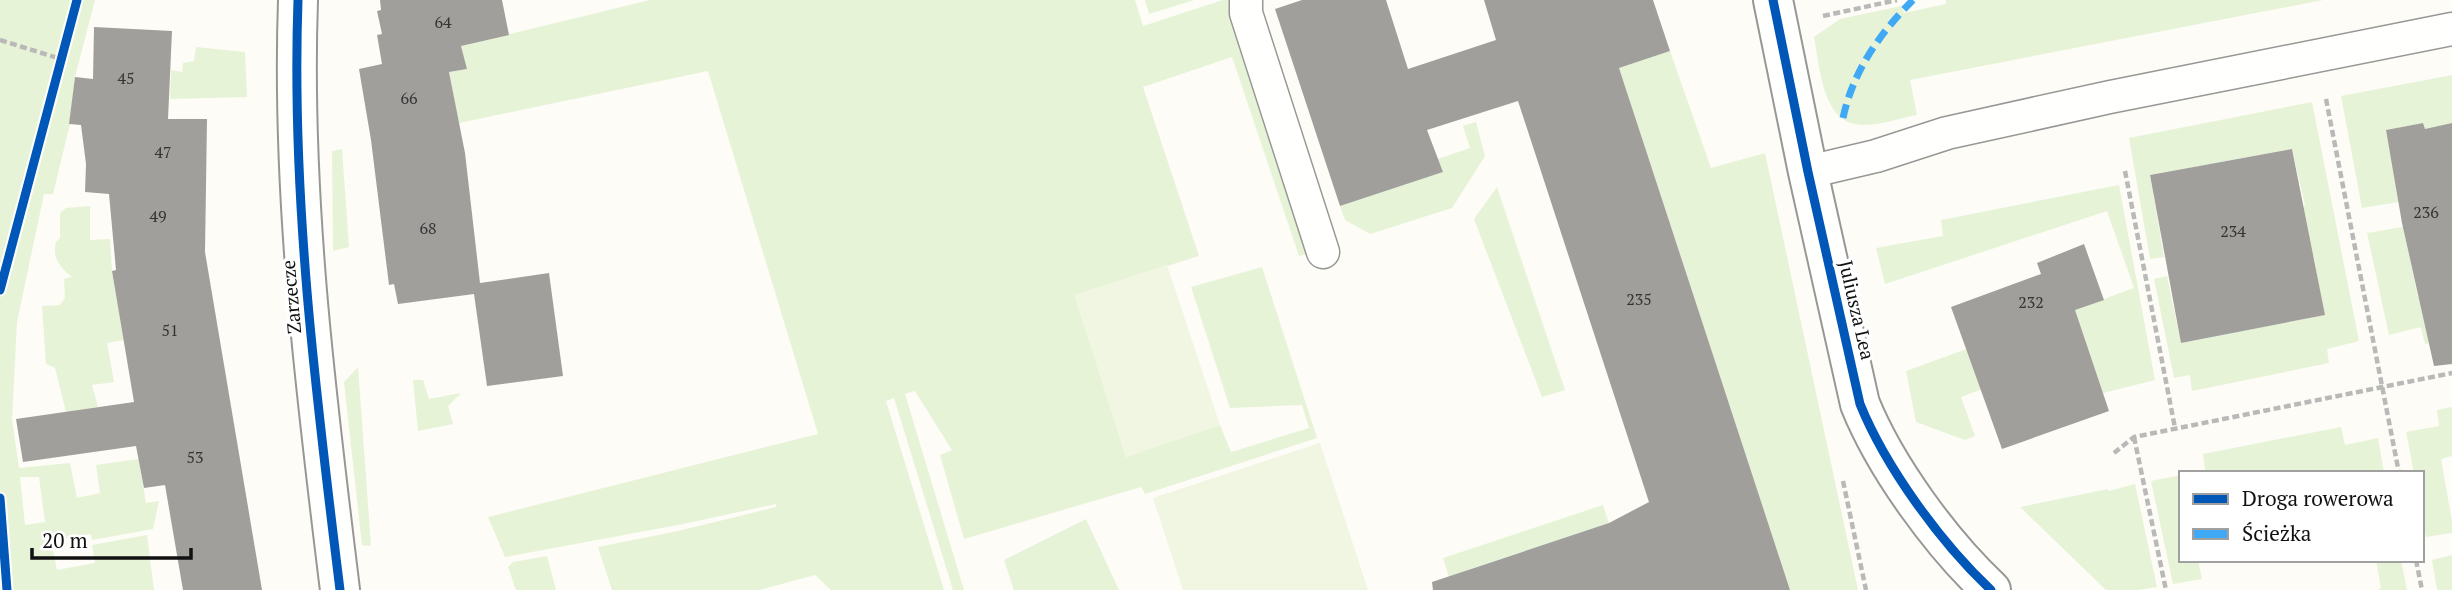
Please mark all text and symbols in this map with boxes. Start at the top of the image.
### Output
house number: 64 [434,11,452,33]
house number: 45 [117,67,135,89]
house number: 66 [400,87,418,109]
house number: 47 [154,141,172,163]
house number: 236 [2413,201,2439,223]
house number: 49 [149,205,167,227]
house number: 68 [419,217,437,239]
house number: 234 [2220,220,2246,242]
street label: Juliusza Lea [1834,258,1881,362]
street label: Zarzecze [275,259,306,335]
house number: 235 [1626,288,1652,310]
house number: 232 [2018,291,2044,313]
house number: 51 [161,319,179,341]
house number: 53 [186,446,204,468]
legend [2179,471,2424,562]
text: Droga rowerowa [2242,484,2394,512]
scale bar [32,516,191,560]
text: Ścieżka [2242,519,2312,547]
text: 20 m [42,526,88,554]

